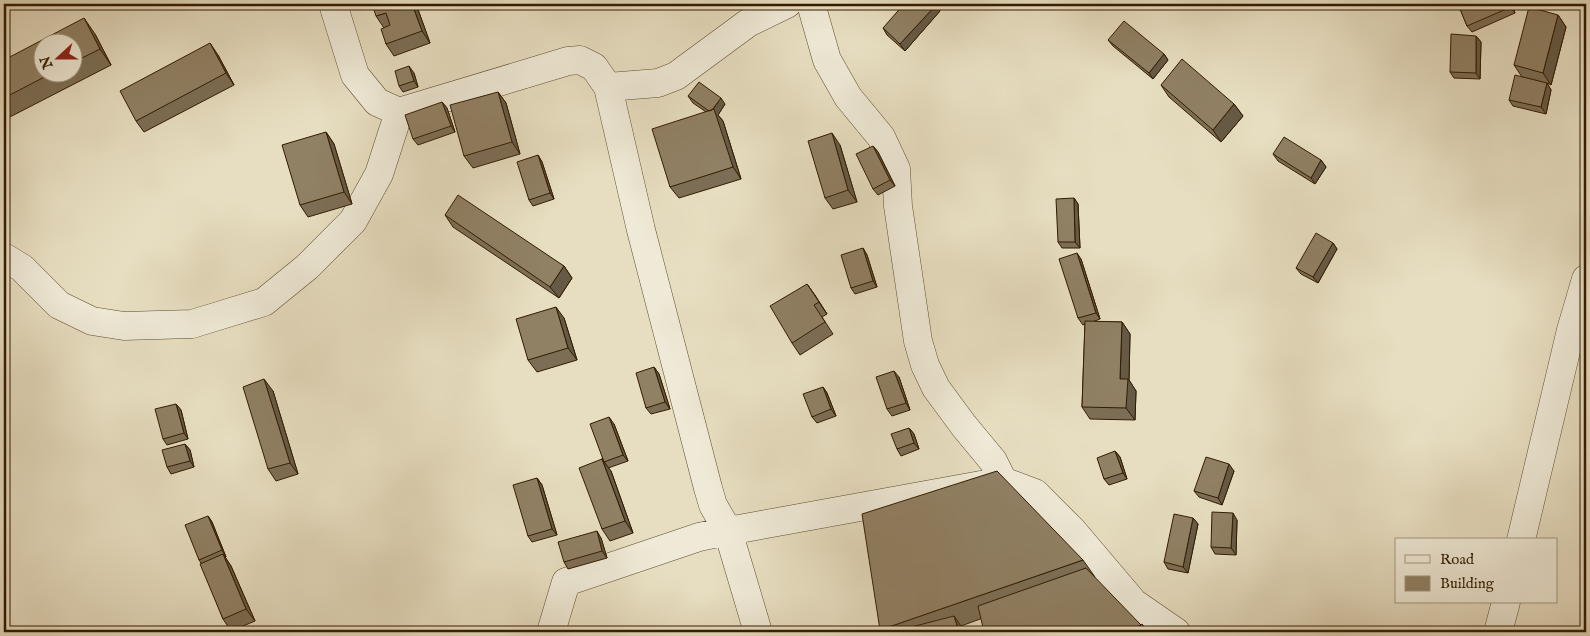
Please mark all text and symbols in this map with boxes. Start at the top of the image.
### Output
north arrow [32,32,82,82]
text: N [36,53,58,72]
legend [1395,538,1558,604]
text: Road [1440,550,1475,569]
text: Building [1440,574,1495,593]

